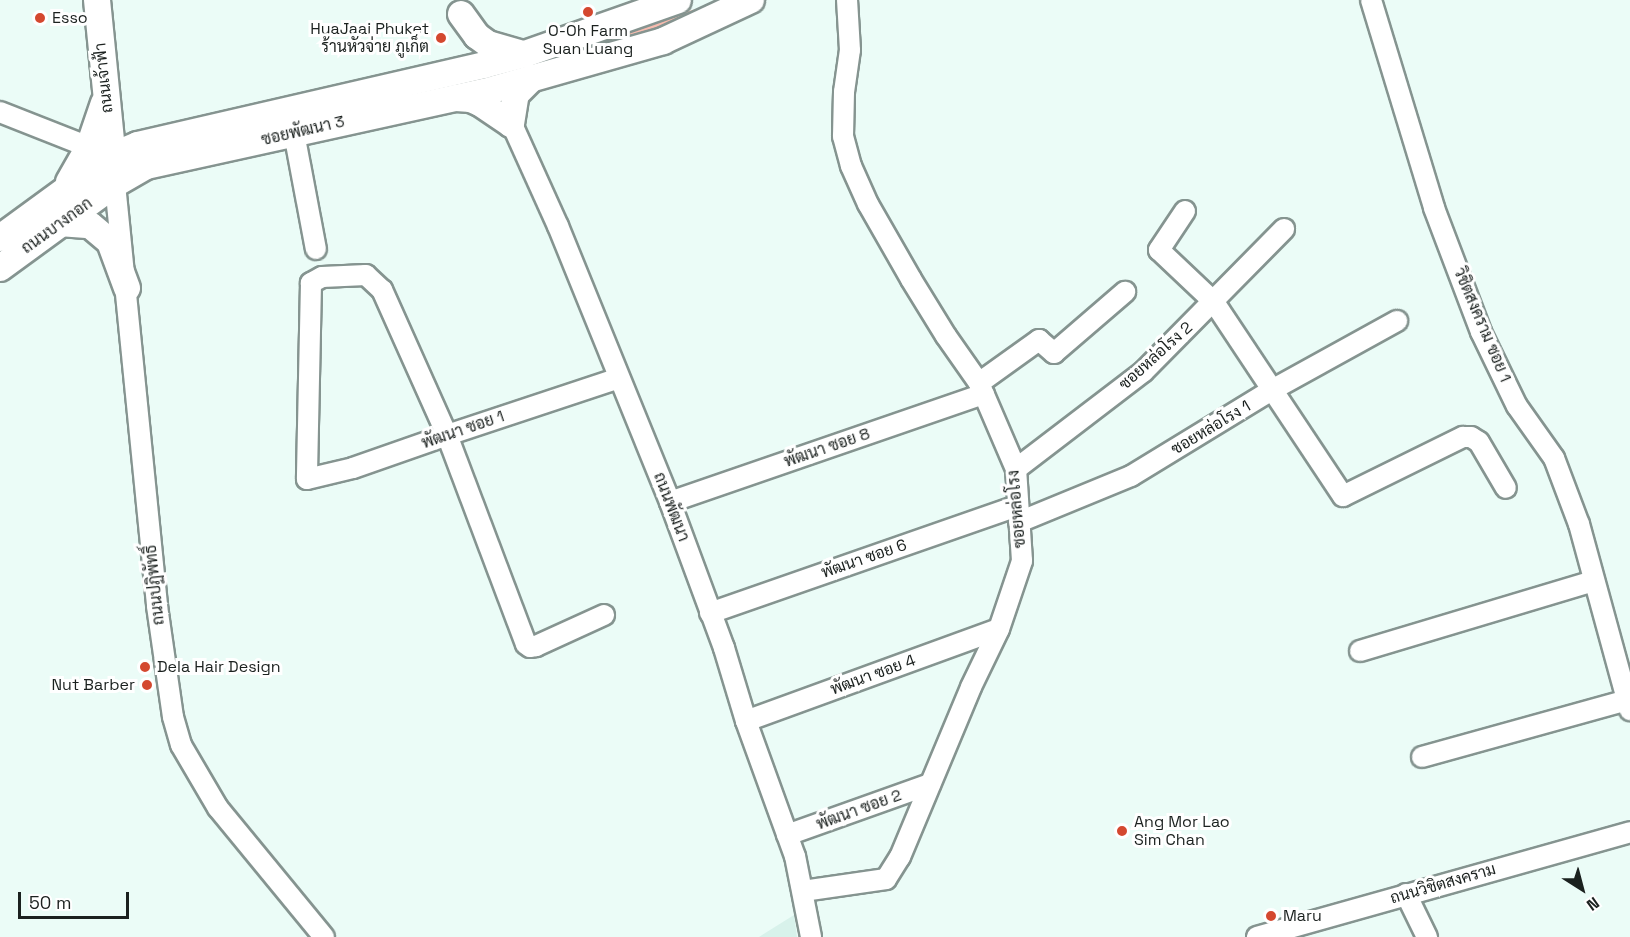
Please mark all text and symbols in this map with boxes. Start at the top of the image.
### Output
marker: O-Oh Farm Suan Luang [581,5,595,19]
place label: Esso [52,8,88,28]
marker: Esso [33,11,47,25]
place label: HuaJaai Phuket ร้านหัวจ่าย ภูเก็ต [310,19,429,57]
place label: O-Oh Farm Suan Luang [543,21,633,59]
marker: HuaJaai Phuket ร้านหัวจ่าย ภูเก็ต [434,31,448,45]
street label: ถนนเจ้าฟ้า [91,42,117,114]
street label: ซอยพัฒนา 3 [259,112,347,150]
street label: ถนนบางกอก [18,194,96,258]
street label: วิชิตสงคราม ซอย 1 [1449,265,1515,385]
street label: ซอยหล่อโรง 2 [1115,318,1197,394]
street label: ซอยหล่อโรง 1 [1168,397,1254,459]
street label: พัฒนา ซอย 1 [419,407,507,453]
street label: พัฒนา ซอย 8 [782,424,872,472]
street label: ซอยหล่อโรง [1004,469,1030,549]
street label: ถนนพัฒนา [649,470,693,544]
street label: พัฒนา ซอย 6 [819,535,909,583]
street label: ถนนปฏิพัทธิ์ [141,544,169,626]
street label: พัฒนา ซอย 4 [828,651,918,699]
place label: Dela Hair Design [157,657,281,677]
marker: Dela Hair Design [138,660,152,674]
place label: Nut Barber [51,675,135,695]
marker: Nut Barber [140,678,154,692]
street label: พัฒนา ซอย 2 [814,786,904,834]
place label: Ang Mor Lao Sim Chan [1134,812,1230,850]
marker: Ang Mor Lao Sim Chan [1115,824,1129,838]
north arrow [1552,859,1612,919]
street label: ถนนวิชิตสงคราม [1388,860,1498,908]
scale bar [21,880,132,918]
text: 50 m [29,891,71,914]
text: N [1582,892,1603,916]
place label: Maru [1283,906,1322,926]
marker: Maru [1264,909,1278,923]

